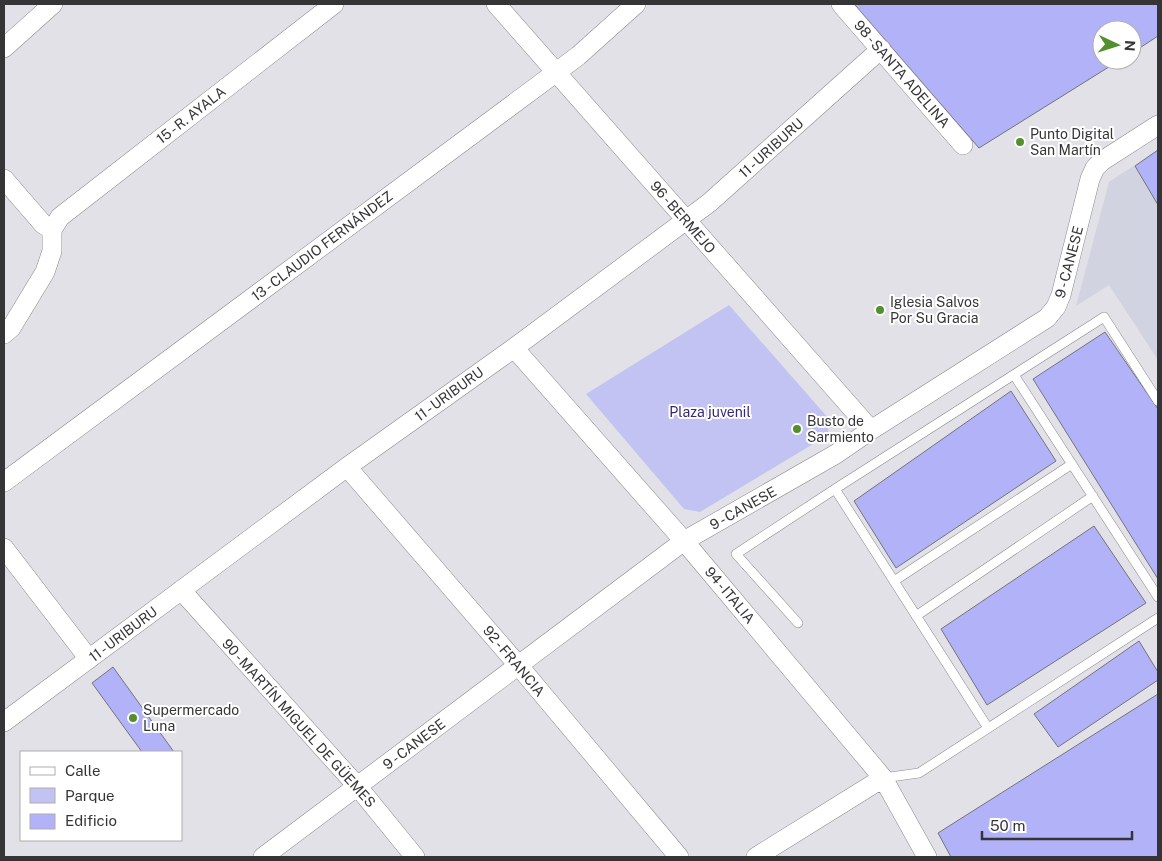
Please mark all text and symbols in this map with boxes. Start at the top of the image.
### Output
street label: 98 - SANTA ADELINA [851,17,953,131]
north arrow [1092,20,1142,70]
text: N [1122,40,1138,52]
street label: 15 - R. AYALA [153,83,229,147]
street label: 11 - URIBURU [736,115,806,181]
place label: Punto Digital San Martín [1030,126,1114,158]
marker: Punto Digital San Martín [1014,136,1026,148]
street label: 96 - BERMEJO [647,178,719,256]
street label: 13 - CLAUDIO FERNÁNDEZ [248,187,396,304]
street label: 9 - CANESE [1052,224,1086,300]
place label: Iglesia Salvos Por Su Gracia [890,294,979,326]
marker: Iglesia Salvos Por Su Gracia [874,304,886,316]
street label: 11 - URIBURU [411,364,487,424]
park label: Plaza juvenil [669,404,751,420]
place label: Busto de Sarmiento [807,413,874,445]
marker: Busto de Sarmiento [791,423,803,435]
street label: 9 - CANESE [707,483,779,533]
street label: 94 - ITALIA [702,564,758,627]
street label: 11 - URIBURU [86,603,160,665]
street label: 92 - FRANCIA [480,622,548,700]
street label: 90 - MARTÍN MIGUEL DE GÜEMES [219,634,380,811]
place label: Supermercado Luna [143,702,239,734]
marker: Supermercado Luna [127,712,139,724]
street label: 9 - CANESE [380,715,448,773]
legend [20,751,182,841]
text: Calle [65,762,101,779]
text: Parque [65,787,115,804]
scale bar [982,808,1132,840]
text: Edificio [65,812,117,829]
text: 50 m [990,817,1025,834]

